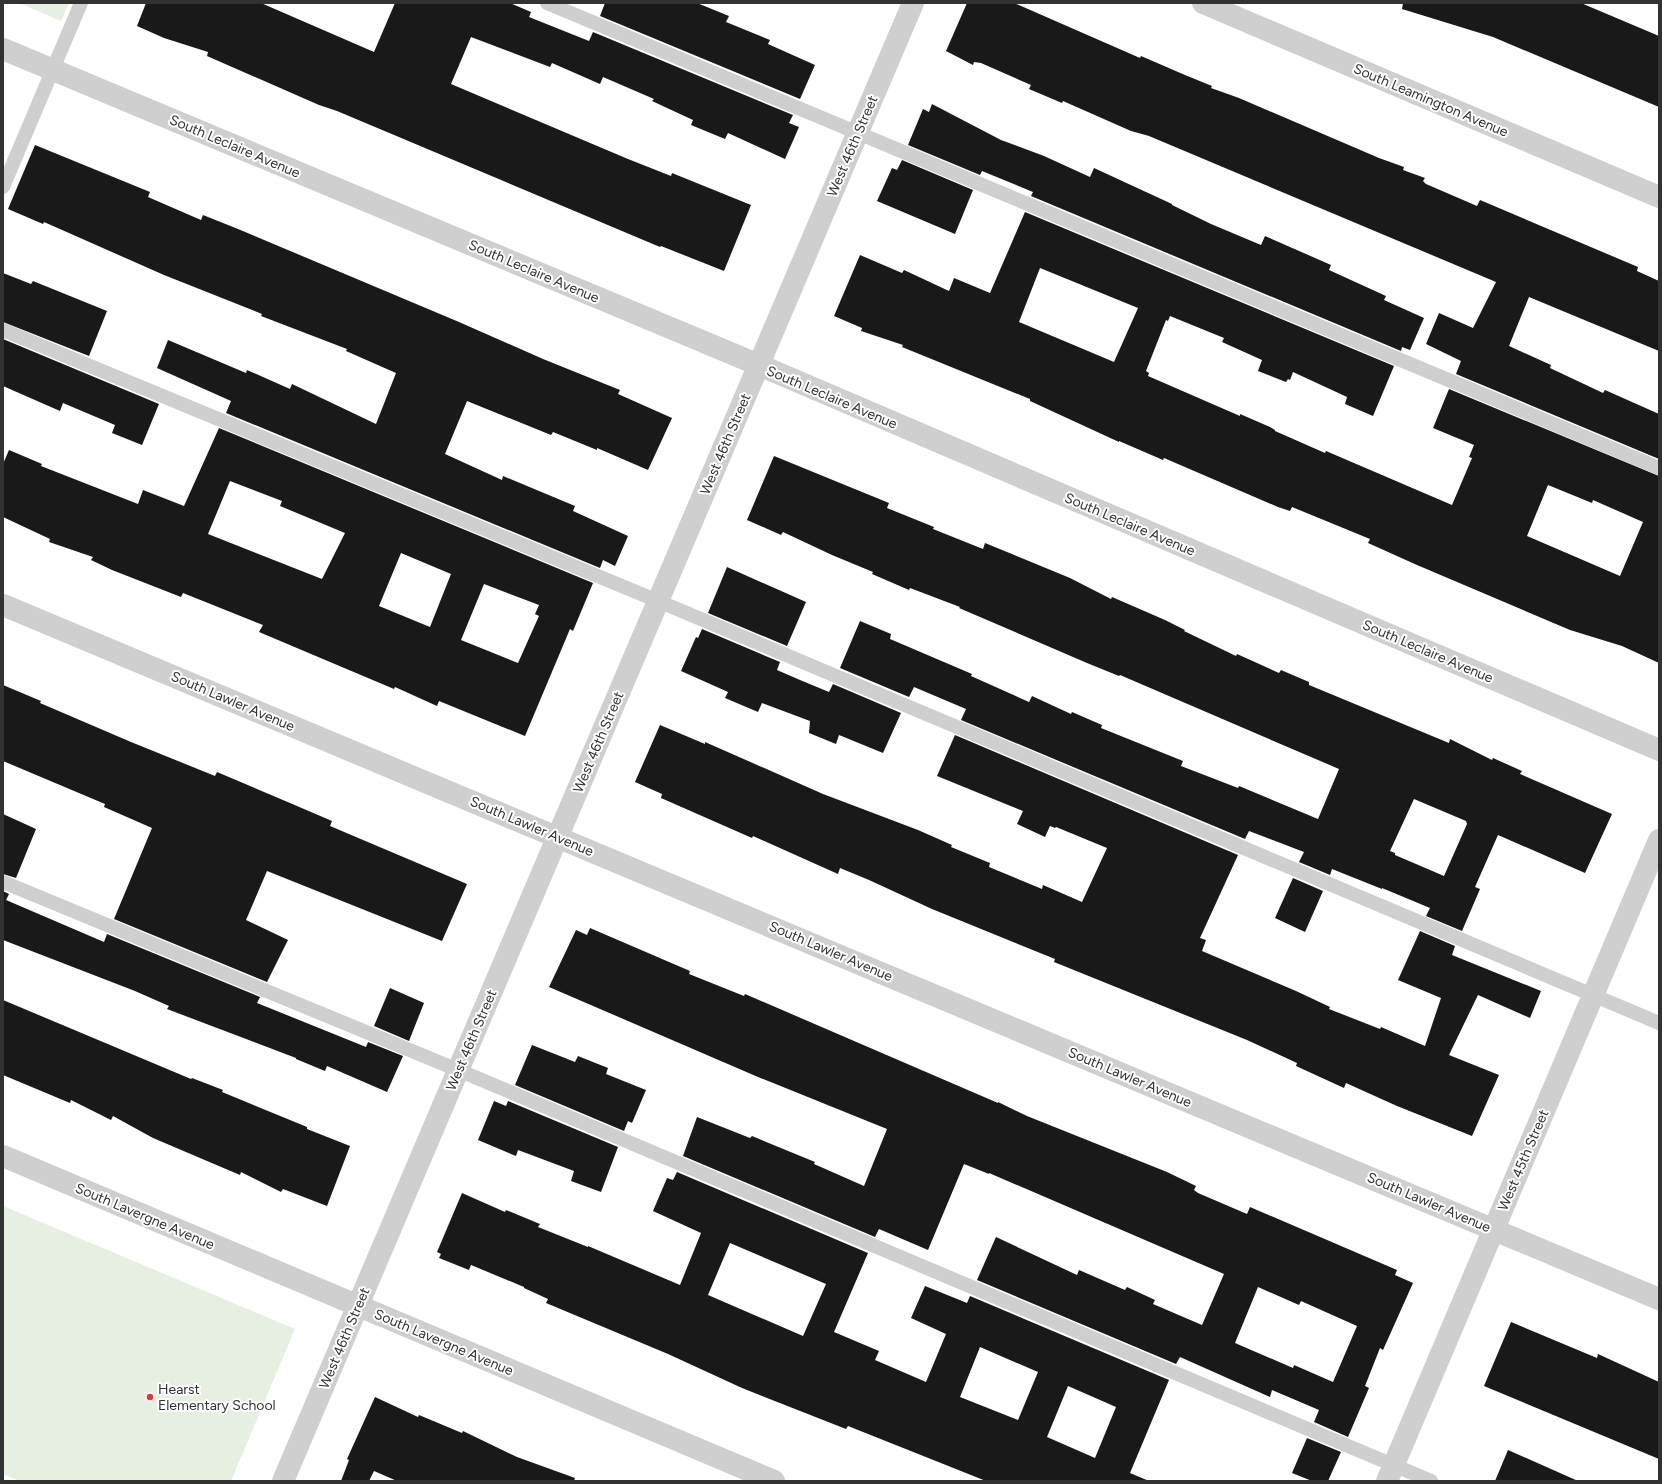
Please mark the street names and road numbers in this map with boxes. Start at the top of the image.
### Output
street label: South Leamington Avenue [1351,60,1511,141]
street label: West 46th Street [824,93,881,199]
street label: South Leclaire Avenue [167,111,303,182]
street label: South Leclaire Avenue [466,236,602,307]
street label: South Leclaire Avenue [764,362,900,433]
street label: West 46th Street [697,391,754,497]
street label: South Leclaire Avenue [1062,489,1198,560]
street label: South Leclaire Avenue [1360,616,1496,687]
street label: South Lawler Avenue [168,668,297,735]
street label: West 46th Street [570,689,627,795]
street label: South Lawler Avenue [467,793,596,860]
street label: South Lawler Avenue [766,918,895,985]
street label: West 46th Street [443,987,500,1093]
street label: South Lawler Avenue [1065,1044,1194,1111]
street label: West 45th Street [1494,1107,1552,1213]
street label: South Lawler Avenue [1364,1169,1493,1236]
street label: South Lavergne Avenue [73,1179,217,1254]
street label: West 46th Street [316,1285,373,1391]
street label: South Lavergne Avenue [372,1305,516,1380]

